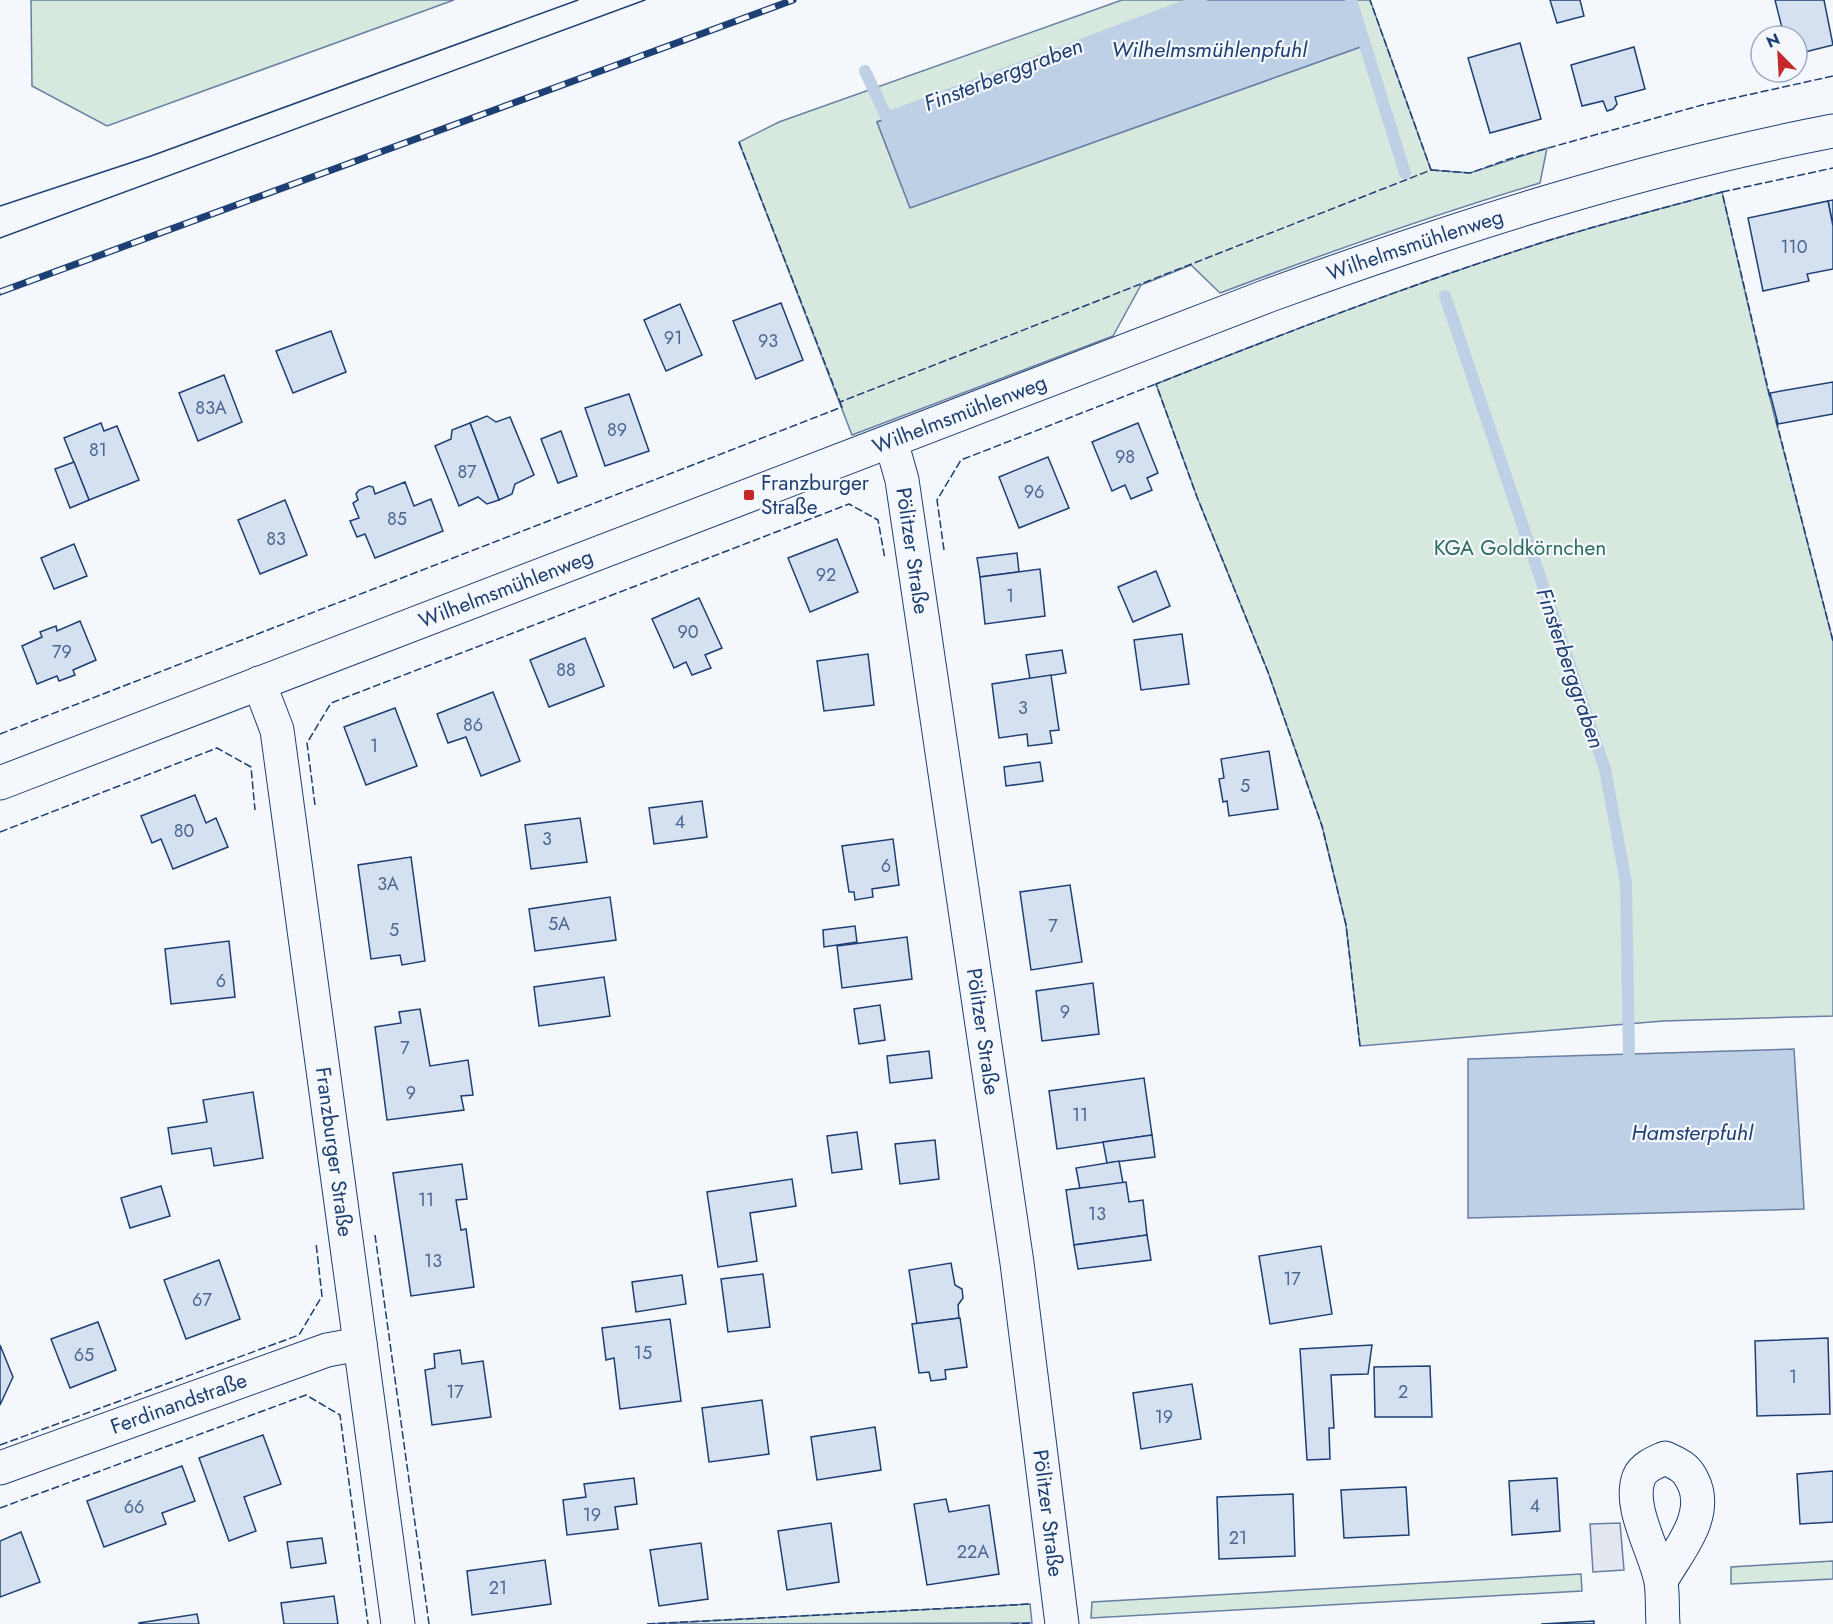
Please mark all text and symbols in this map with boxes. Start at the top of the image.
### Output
north arrow [1749,24,1809,84]
text: N [1763,28,1784,54]
water label: Finsterberggraben [919,29,1087,119]
water label: Wilhelmsmühlenpfuhl [1111,33,1308,65]
street label: Wilhelmsmühlenweg [1323,201,1507,288]
house number: 110 [1781,234,1808,260]
house number: 91 [664,325,682,351]
house number: 93 [758,328,778,354]
street label: Wilhelmsmühlenweg [868,367,1051,461]
house number: 83A [195,395,227,421]
house number: 89 [607,417,627,443]
house number: 81 [89,437,107,463]
house number: 98 [1115,444,1135,470]
house number: 87 [457,459,477,485]
place label: Franzburger Straße [761,468,870,522]
house number: 96 [1024,479,1044,505]
street label: Pölitzer Straße [888,485,937,616]
marker: Franzburger Straße [742,488,756,502]
house number: 85 [387,506,407,532]
house number: 83 [266,526,286,552]
park label: KGA Goldkörnchen [1434,533,1606,563]
street label: Wilhelmsmühlenweg [414,542,597,636]
house number: 92 [816,562,836,588]
house number: 1 [1006,583,1014,609]
water label: Finsterberggraben [1529,583,1613,753]
house number: 90 [677,619,699,645]
house number: 79 [52,639,72,665]
house number: 88 [556,657,576,683]
house number: 3 [1018,695,1028,721]
house number: 86 [463,712,483,738]
house number: 1 [370,733,378,759]
house number: 5 [1240,773,1250,799]
house number: 4 [675,809,685,835]
house number: 80 [174,818,195,844]
house number: 3 [542,826,552,852]
house number: 6 [881,853,891,879]
house number: 3A [377,871,399,897]
house number: 5A [548,911,570,937]
house number: 7 [1048,913,1058,939]
house number: 5 [389,917,399,943]
street label: Pölitzer Straße [959,966,1007,1097]
house number: 6 [216,968,226,994]
house number: 9 [1060,999,1070,1025]
house number: 7 [400,1035,410,1061]
street label: Franzburger Straße [308,1065,360,1239]
house number: 9 [406,1080,416,1106]
house number: 11 [1072,1102,1088,1128]
water label: Hamsterpfuhl [1631,1116,1754,1148]
house number: 11 [418,1187,434,1213]
house number: 13 [1088,1201,1106,1227]
house number: 13 [424,1248,442,1274]
house number: 17 [1283,1266,1301,1292]
house number: 67 [192,1287,212,1313]
house number: 15 [634,1340,652,1366]
house number: 65 [74,1342,94,1368]
house number: 1 [1789,1364,1797,1390]
street label: Ferdinandstraße [106,1365,251,1442]
house number: 17 [446,1379,464,1405]
house number: 2 [1398,1379,1408,1405]
house number: 19 [1155,1404,1173,1430]
street label: Pölitzer Straße [1025,1448,1071,1579]
house number: 4 [1530,1493,1540,1519]
house number: 66 [124,1494,144,1520]
house number: 19 [583,1502,601,1528]
house number: 21 [1229,1525,1247,1551]
house number: 22A [957,1539,989,1565]
house number: 21 [489,1575,507,1601]

